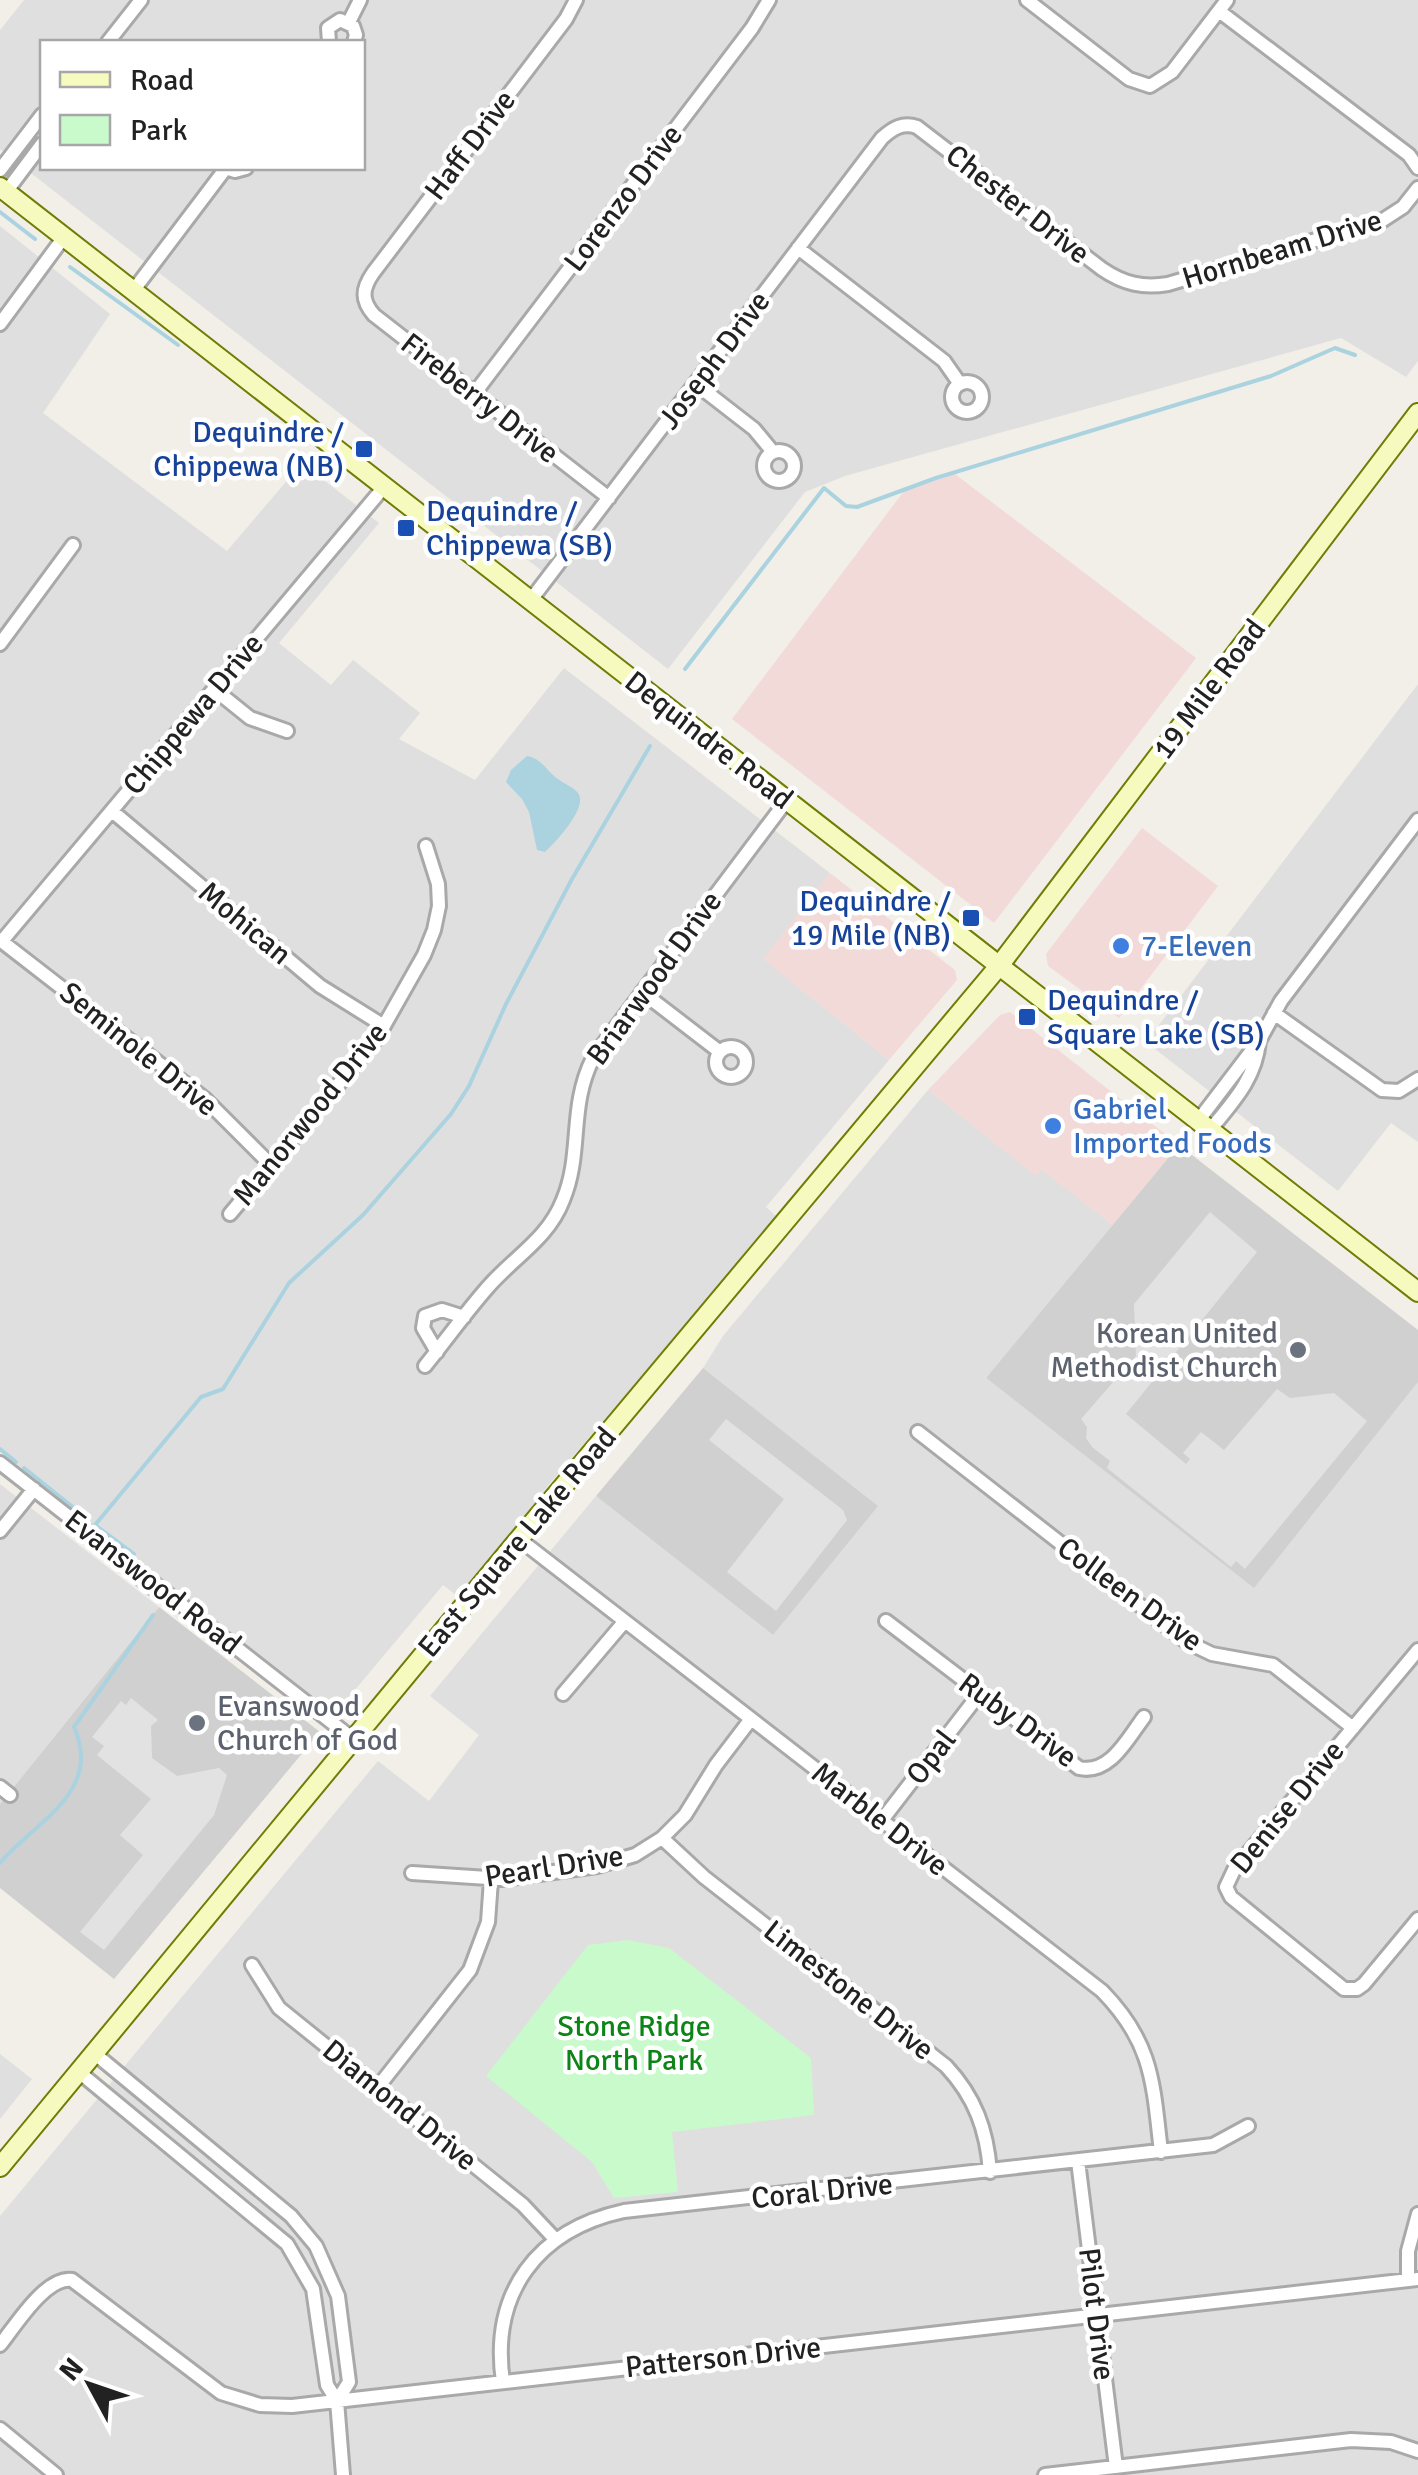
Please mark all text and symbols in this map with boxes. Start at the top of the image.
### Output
legend [40,40,365,170]
text: Road [130,62,194,99]
street label: Haff Drive [417,83,524,208]
text: Park [130,112,188,149]
street label: Lorenzo Drive [556,117,691,279]
street label: Chester Drive [938,137,1097,272]
street label: Hornbeam Drive [1178,202,1386,297]
street label: Joseph Drive [651,284,778,437]
street label: Fireberry Drive [393,325,566,472]
place label: Dequindre / Chippewa (NB) [153,414,344,485]
marker: Dequindre / Chippewa (NB) [353,438,375,460]
place label: Dequindre / Chippewa (SB) [426,493,613,564]
marker: Dequindre / Chippewa (SB) [395,517,417,539]
street label: 19 Mile Road [1145,612,1274,767]
street label: Chippewa Drive [115,626,272,803]
street label: Dequindre Road [617,663,800,818]
street label: Mohican [191,874,299,973]
place label: Dequindre / 19 Mile (NB) [791,883,951,954]
street label: Briarwood Drive [579,884,730,1073]
marker: Dequindre / 19 Mile (NB) [960,907,982,929]
place label: 7-Eleven [1141,928,1252,965]
marker: 7-Eleven [1110,935,1132,957]
street label: Seminole Drive [52,974,225,1124]
place label: Dequindre / Square Lake (SB) [1047,982,1265,1053]
marker: Dequindre / Square Lake (SB) [1016,1006,1038,1028]
street label: Manorwood Drive [225,1015,396,1213]
place label: Gabriel Imported Foods [1073,1091,1272,1162]
marker: Gabriel Imported Foods [1042,1115,1064,1137]
place label: Korean United Methodist Church [1050,1315,1278,1386]
marker: Korean United Methodist Church [1287,1339,1309,1361]
street label: East Square Lake Road [410,1420,625,1665]
street label: Evanswood Road [57,1502,248,1663]
street label: Colleen Drive [1050,1529,1210,1660]
street label: Ruby Drive [951,1665,1084,1776]
place label: Evanswood Church of God [217,1688,398,1759]
marker: Evanswood Church of God [186,1712,208,1734]
street label: Opal [898,1722,964,1792]
street label: Denise Drive [1222,1733,1352,1881]
street label: Marble Drive [804,1754,956,1884]
street label: Pearl Drive [482,1837,626,1896]
street label: Limestone Drive [756,1912,941,2068]
park label: Stone Ridge North Park [557,2008,711,2079]
street label: Diamond Drive [315,2032,484,2179]
street label: Coral Drive [749,2166,895,2217]
street label: Pilot Drive [1070,2246,1123,2382]
street label: Patterson Drive [623,2329,823,2386]
north arrow [40,2335,140,2435]
text: N [52,2351,91,2388]

